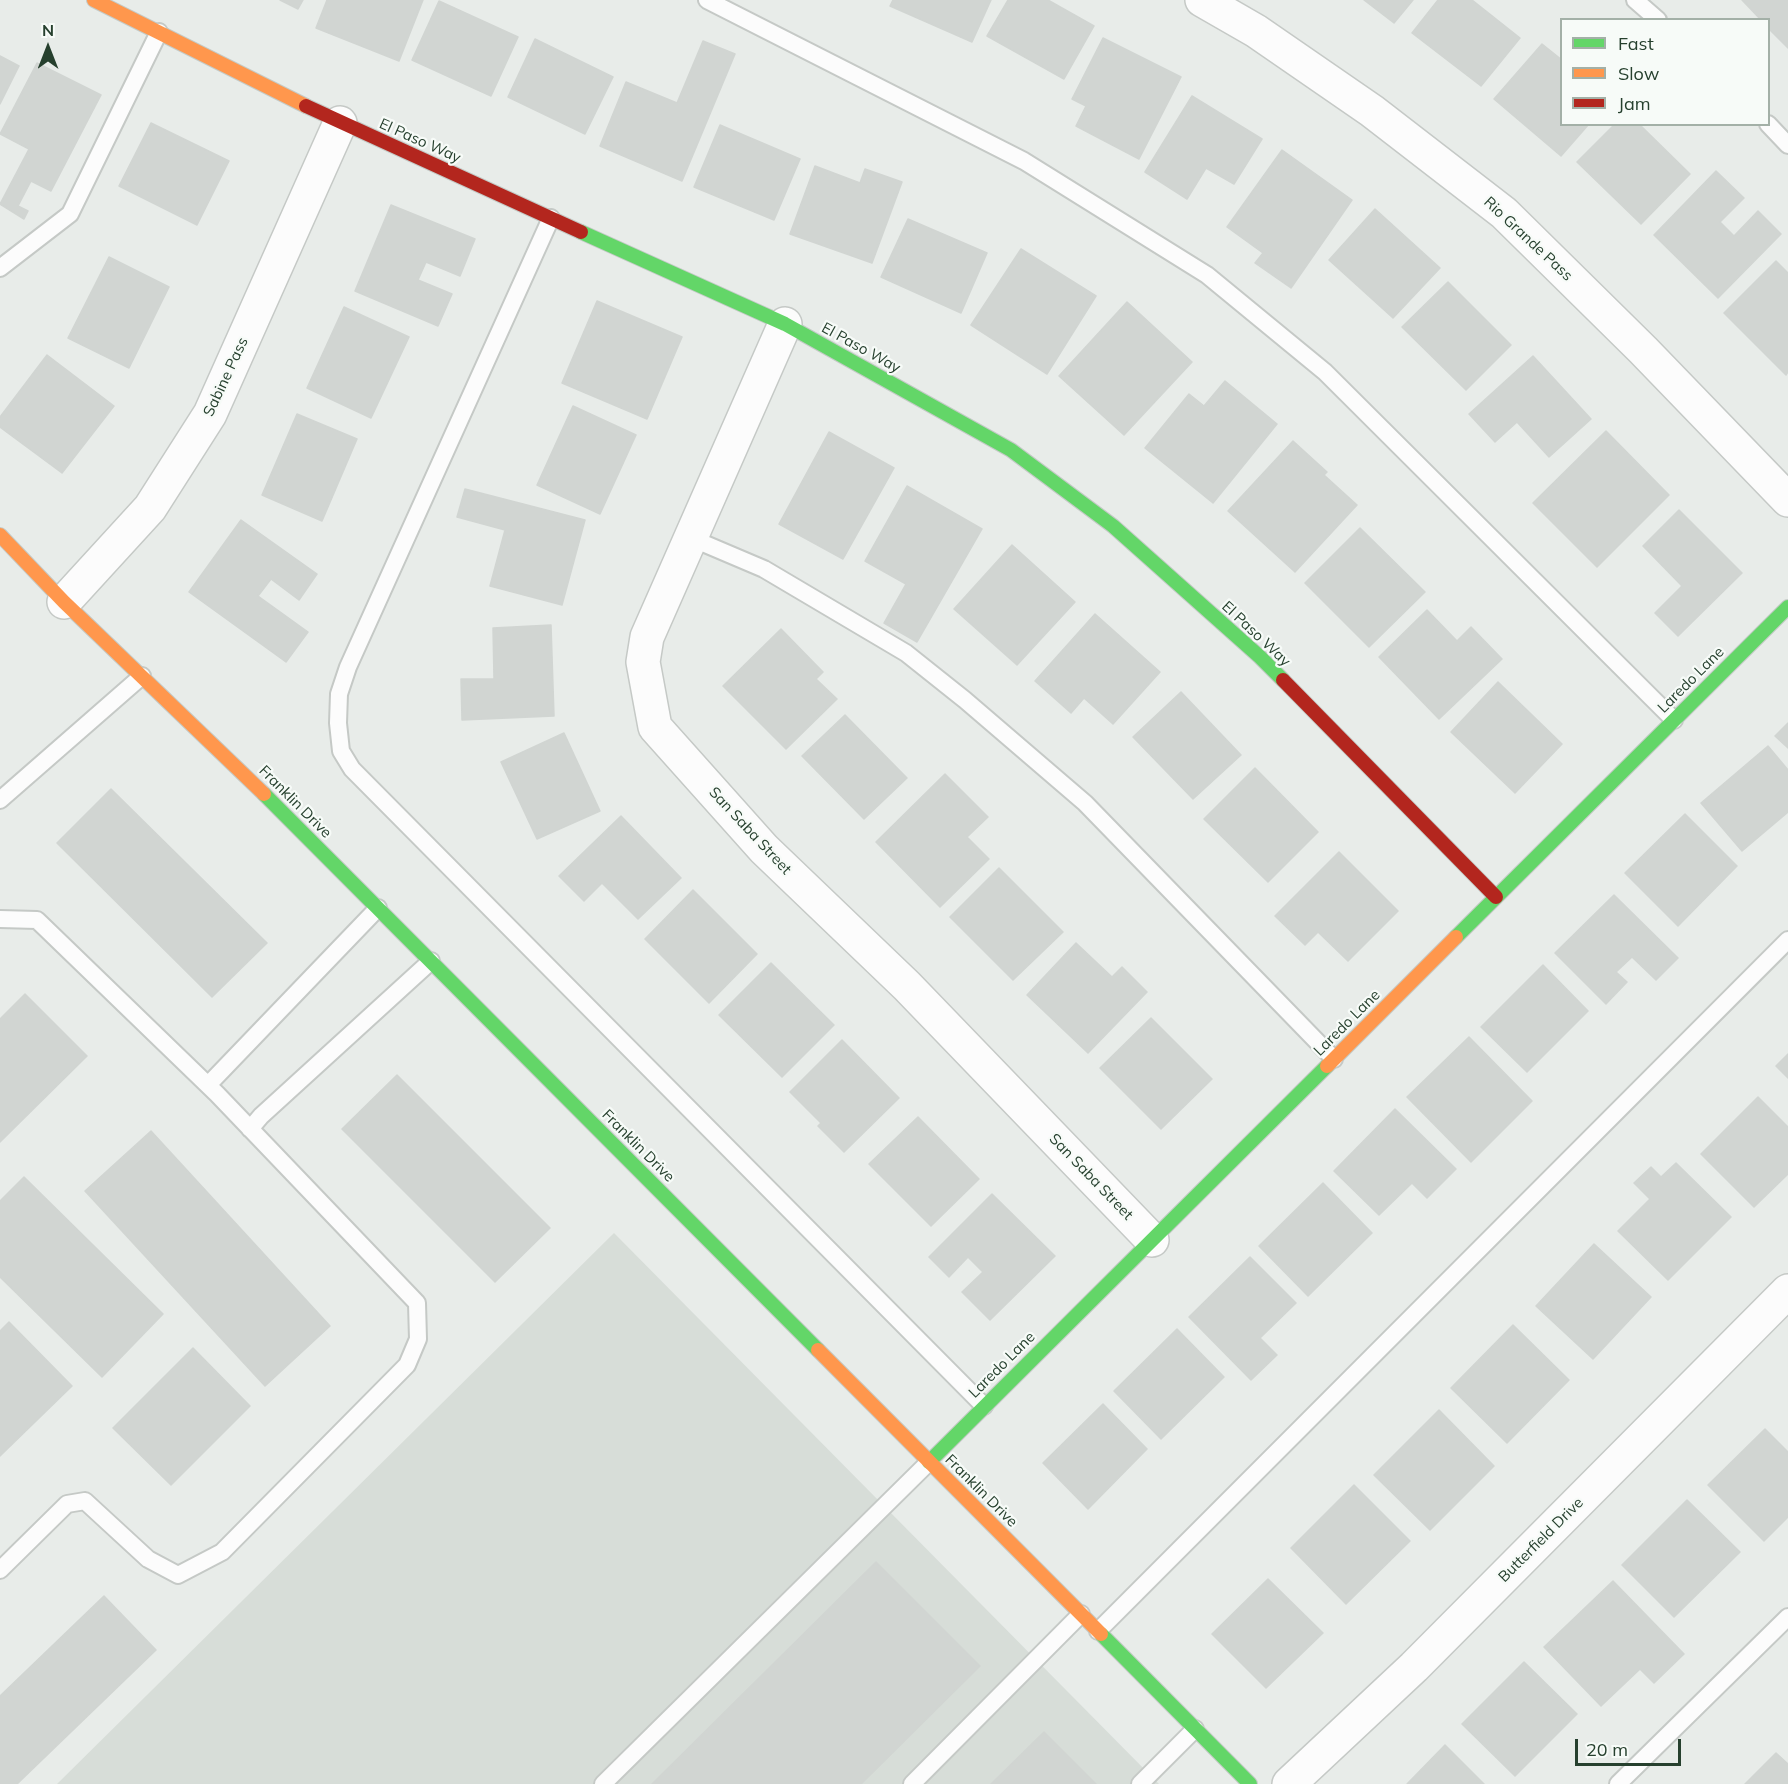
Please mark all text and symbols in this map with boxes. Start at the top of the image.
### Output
north arrow [18,18,78,78]
legend [1560,18,1770,126]
text: N [42,20,54,40]
text: Fast [1618,32,1654,55]
text: Slow [1618,62,1659,85]
text: Jam [1618,92,1651,115]
street label: El Paso Way [376,115,464,167]
street label: Rio Grande Pass [1480,193,1576,285]
street label: El Paso Way [818,319,904,377]
street label: Sabine Pass [200,335,252,419]
street label: El Paso Way [1218,598,1294,670]
street label: Laredo Lane [1654,643,1728,717]
street label: Franklin Drive [255,762,335,842]
street label: San Saba Street [705,784,795,878]
street label: Laredo Lane [1310,986,1384,1060]
street label: Franklin Drive [598,1106,678,1186]
street label: San Saba Street [1045,1130,1137,1224]
street label: Laredo Lane [965,1328,1039,1402]
street label: Franklin Drive [941,1451,1021,1531]
street label: Butterfield Drive [1495,1494,1587,1586]
scale bar [1578,1727,1684,1765]
text: 20 m [1586,1738,1628,1761]

